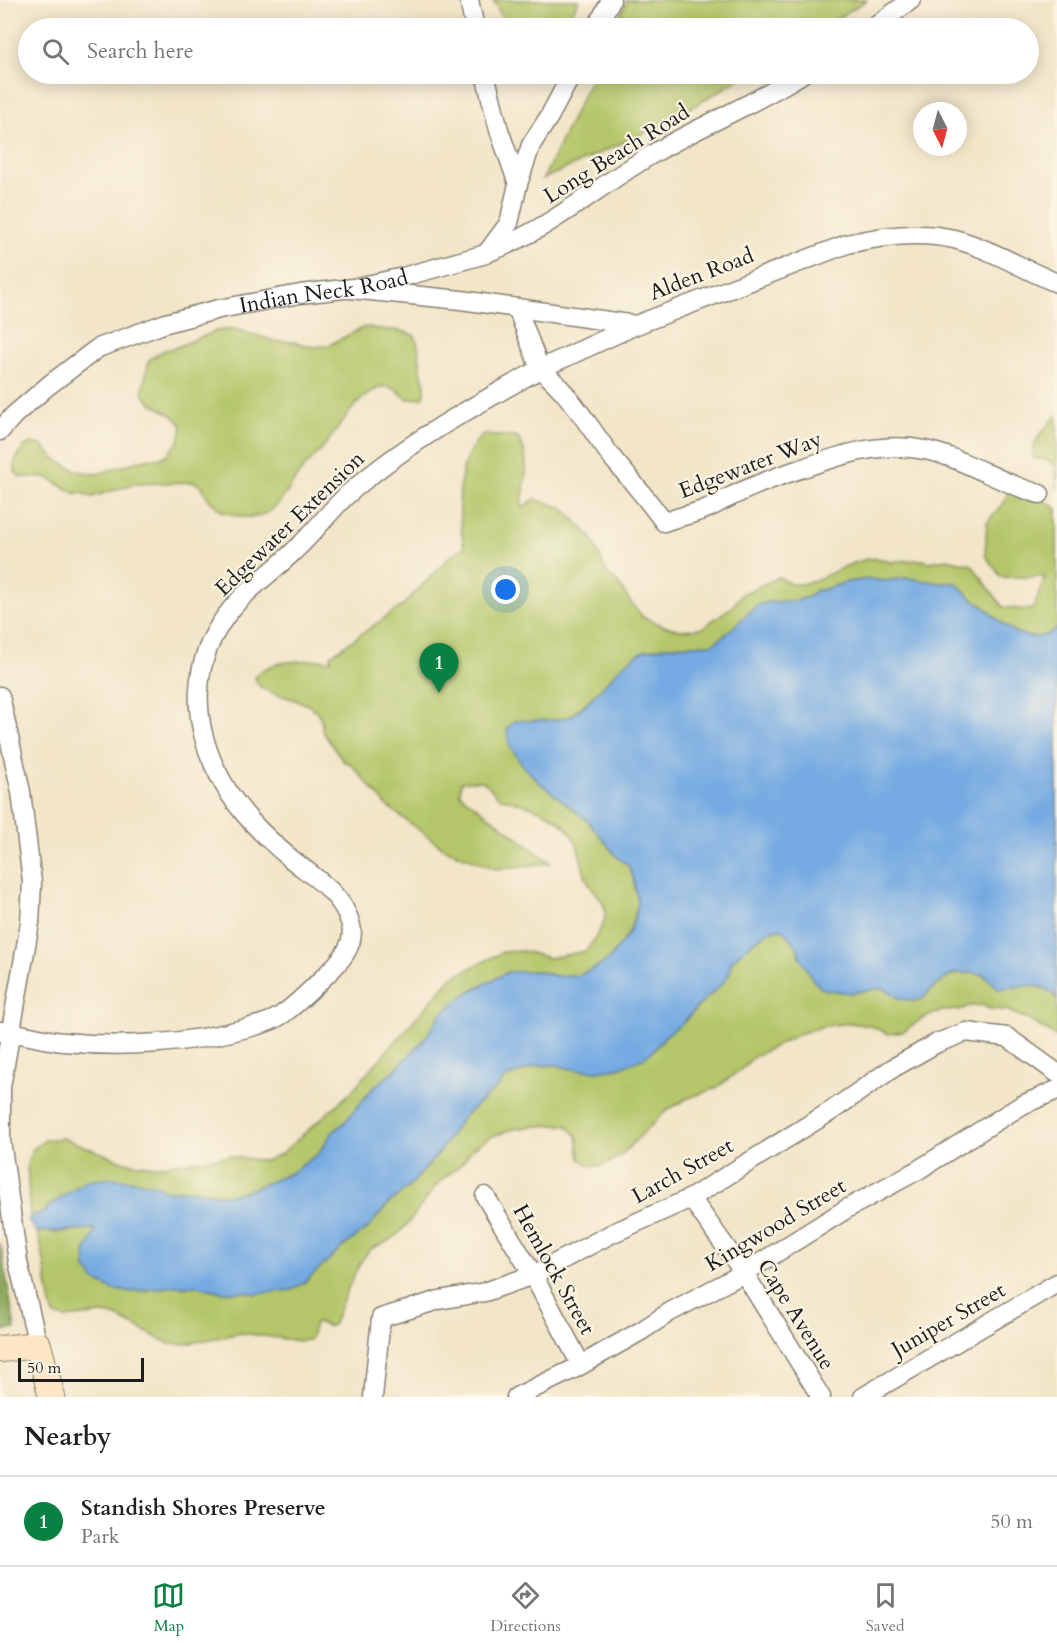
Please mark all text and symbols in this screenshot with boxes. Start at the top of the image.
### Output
search box [18,18,1039,84]
icon: search [39,35,72,68]
text: Search here [87,36,194,66]
street label: Long Beach Road [538,97,695,211]
north arrow [913,102,967,156]
street label: Alden Road [645,240,758,308]
street label: Indian Neck Road [237,262,412,321]
street label: Edgewater Way [674,424,827,506]
street label: Edgewater Extension [208,444,372,603]
your location [491,575,520,604]
pin: 1 [420,644,458,693]
street label: Larch Street [626,1131,739,1211]
street label: Kingwood Street [699,1171,852,1279]
street label: Hemlock Street [506,1199,602,1340]
street label: Cape Avenue [750,1253,842,1376]
street label: Juniper Street [884,1275,1011,1366]
scale bar [18,1355,144,1382]
text: 50 m [27,1357,61,1379]
text: Nearby [24,1419,112,1454]
text: Standish Shores Preserve [81,1493,326,1523]
text: 1 [38,1508,49,1535]
text: 50 m [990,1508,1033,1535]
text: Park [81,1523,119,1550]
tab: Map [152,1579,185,1637]
tab: Directions [490,1579,561,1637]
tab: Saved [866,1579,905,1637]

